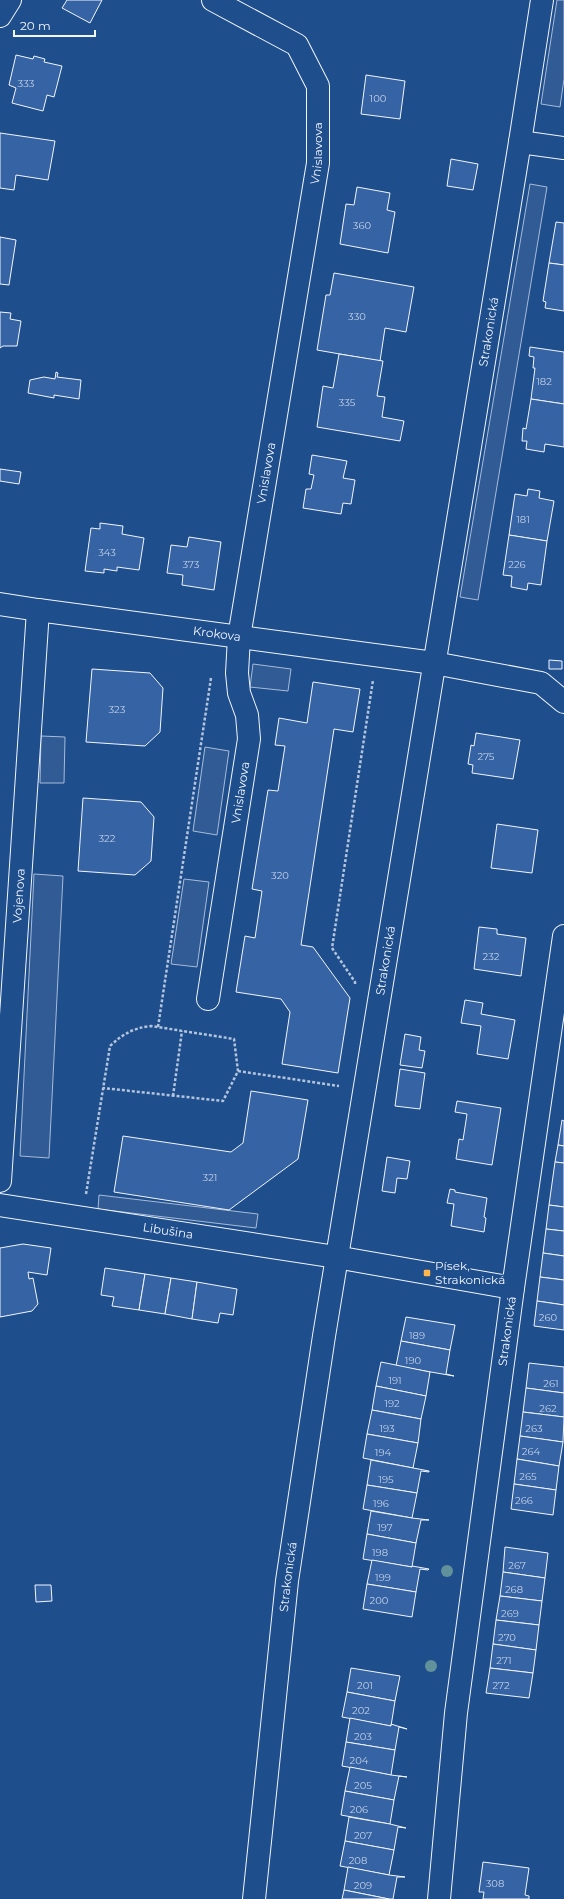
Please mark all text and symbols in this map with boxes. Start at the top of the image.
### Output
scale bar [14,12,95,38]
text: 20 m [20,18,51,33]
house number: 333 [18,77,35,90]
house number: 100 [370,92,387,105]
street label: Vnislavova [307,122,325,185]
house number: 360 [353,219,372,232]
street label: Strakonická [475,296,501,368]
house number: 330 [348,310,366,323]
house number: 182 [536,375,552,388]
house number: 335 [339,396,356,409]
street label: Vnislavova [253,441,278,505]
house number: 181 [516,513,530,526]
house number: 343 [98,546,116,559]
house number: 373 [183,558,200,571]
house number: 226 [508,558,526,571]
street label: Krokova [192,623,242,644]
house number: 323 [109,703,126,716]
house number: 275 [477,750,495,763]
street label: Vnislavova [228,760,252,824]
house number: 322 [99,832,116,845]
street label: Vojenova [9,868,28,923]
house number: 320 [271,869,289,882]
street label: Strakonická [372,925,398,996]
house number: 232 [483,950,500,963]
house number: 321 [203,1171,217,1184]
street label: Libušina [142,1219,194,1242]
place label: Písek, Strakonická [435,1258,505,1287]
marker: Písek, Strakonická [422,1268,432,1278]
street label: Strakonická [495,1295,519,1367]
house number: 260 [539,1311,558,1324]
house number: 189 [409,1329,425,1342]
house number: 190 [405,1354,422,1367]
house number: 191 [388,1374,402,1387]
house number: 261 [543,1377,559,1390]
house number: 192 [384,1397,400,1410]
house number: 262 [539,1402,557,1415]
house number: 193 [379,1422,395,1435]
house number: 263 [525,1422,543,1435]
house number: 264 [522,1445,541,1458]
house number: 194 [375,1446,392,1459]
house number: 265 [519,1470,537,1483]
house number: 195 [378,1473,394,1486]
house number: 266 [515,1494,533,1507]
house number: 196 [373,1497,389,1510]
house number: 197 [377,1521,393,1534]
street label: Strakonická [276,1541,300,1612]
house number: 198 [372,1546,388,1559]
house number: 267 [508,1559,526,1572]
house number: 199 [375,1571,391,1584]
house number: 268 [505,1583,523,1596]
house number: 200 [370,1594,389,1607]
house number: 269 [501,1607,519,1620]
house number: 270 [498,1631,516,1644]
house number: 271 [496,1654,512,1667]
house number: 201 [357,1679,373,1692]
house number: 272 [492,1679,510,1692]
house number: 202 [352,1704,370,1717]
house number: 203 [354,1730,372,1743]
house number: 204 [350,1754,369,1767]
house number: 205 [354,1779,372,1792]
house number: 206 [350,1803,368,1816]
house number: 207 [354,1829,372,1842]
house number: 208 [349,1854,367,1867]
house number: 308 [486,1877,504,1890]
house number: 209 [354,1879,372,1892]

